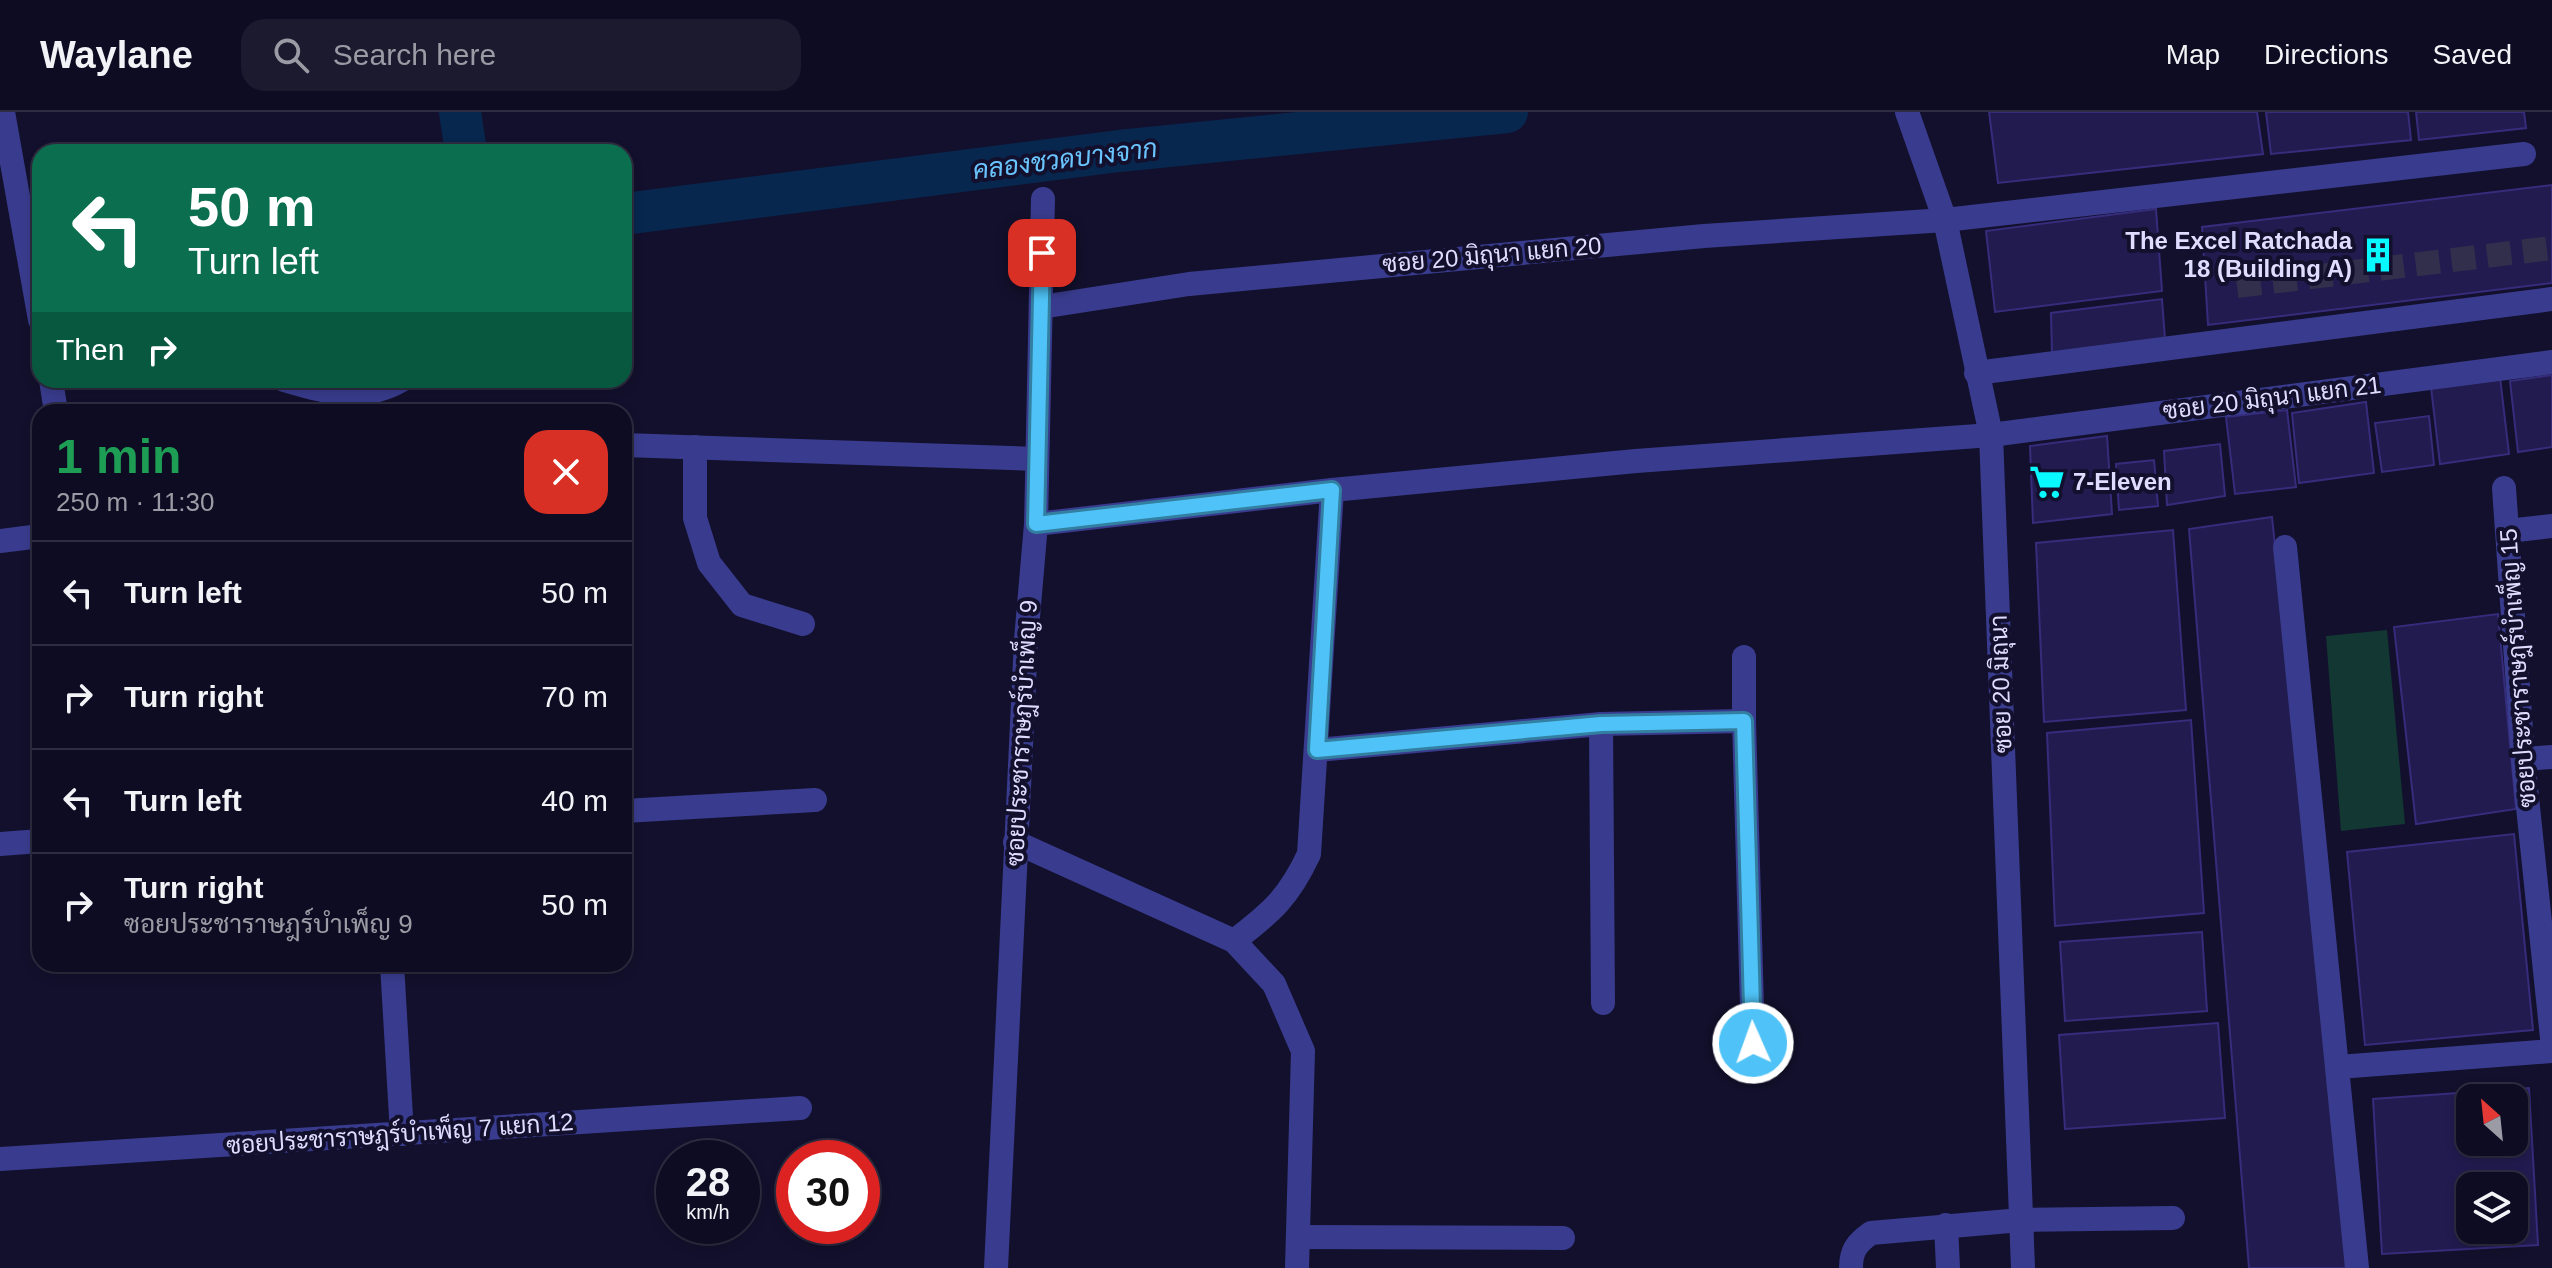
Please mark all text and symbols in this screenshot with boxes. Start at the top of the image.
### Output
search box [241,19,801,91]
icon: search [269,33,313,77]
text: Waylane [40,34,193,76]
text: Search here [333,38,496,71]
text: Map [2166,39,2220,70]
text: Directions [2264,39,2389,70]
text: Saved [2433,39,2512,70]
water label: คลองชวดบางจาก [971,133,1159,185]
text: 50 m [188,175,316,238]
icon: left [56,176,160,280]
pin [1008,219,1076,287]
place label: The Excel Ratchada 18 (Building A) [2125,227,2353,282]
icon: arrive [1020,231,1064,275]
street label: ซอย 20 มิถุนา แยก 20 [1381,231,1603,281]
building icon: The Excel Ratchada 18 (Building A) [2359,236,2397,274]
text: Turn left [188,241,319,282]
icon: right [140,328,184,372]
text: Then [56,333,124,366]
street label: ซอย 20 มิถุนา แยก 21 [2161,371,2383,427]
text: 1 min [56,430,181,483]
button: close [524,430,608,514]
supermarket icon: 7-Eleven [2028,463,2066,501]
place label: 7-Eleven [2073,468,2172,495]
text: 250 m · 11:30 [56,487,215,517]
street label: ซอยประชาราษฎร์บำเพ็ญ 15 [2491,527,2544,809]
icon: left [56,571,100,615]
text: Turn left [124,576,242,609]
text: 50 m [541,576,608,609]
street label: ซอยประชาราษฎร์บำเพ็ญ 9 [998,599,1045,867]
street label: ซอย 20 มิถุนา [1985,614,2019,754]
icon: right [56,675,100,719]
text: Turn right [124,680,263,713]
text: 70 m [541,680,608,713]
icon: left [56,779,100,823]
text: Turn left [124,784,242,817]
text: 40 m [541,784,608,817]
text: Turn right [124,871,263,904]
icon: right [56,883,100,927]
text: 50 m [541,888,608,921]
text: ซอยประชาราษฎร์บำเพ็ญ 9 [124,909,413,939]
position arrow [1711,1001,1795,1085]
north arrow [2456,1084,2528,1156]
map controls [2456,1084,2528,1244]
street label: ซอยประชาราษฎร์บำเพ็ญ 7 แยก 12 [225,1105,575,1162]
speed limit sign: 30 [776,1140,880,1244]
text: 28 [686,1160,730,1204]
button: layers [2456,1172,2528,1244]
text: km/h [686,1201,730,1223]

